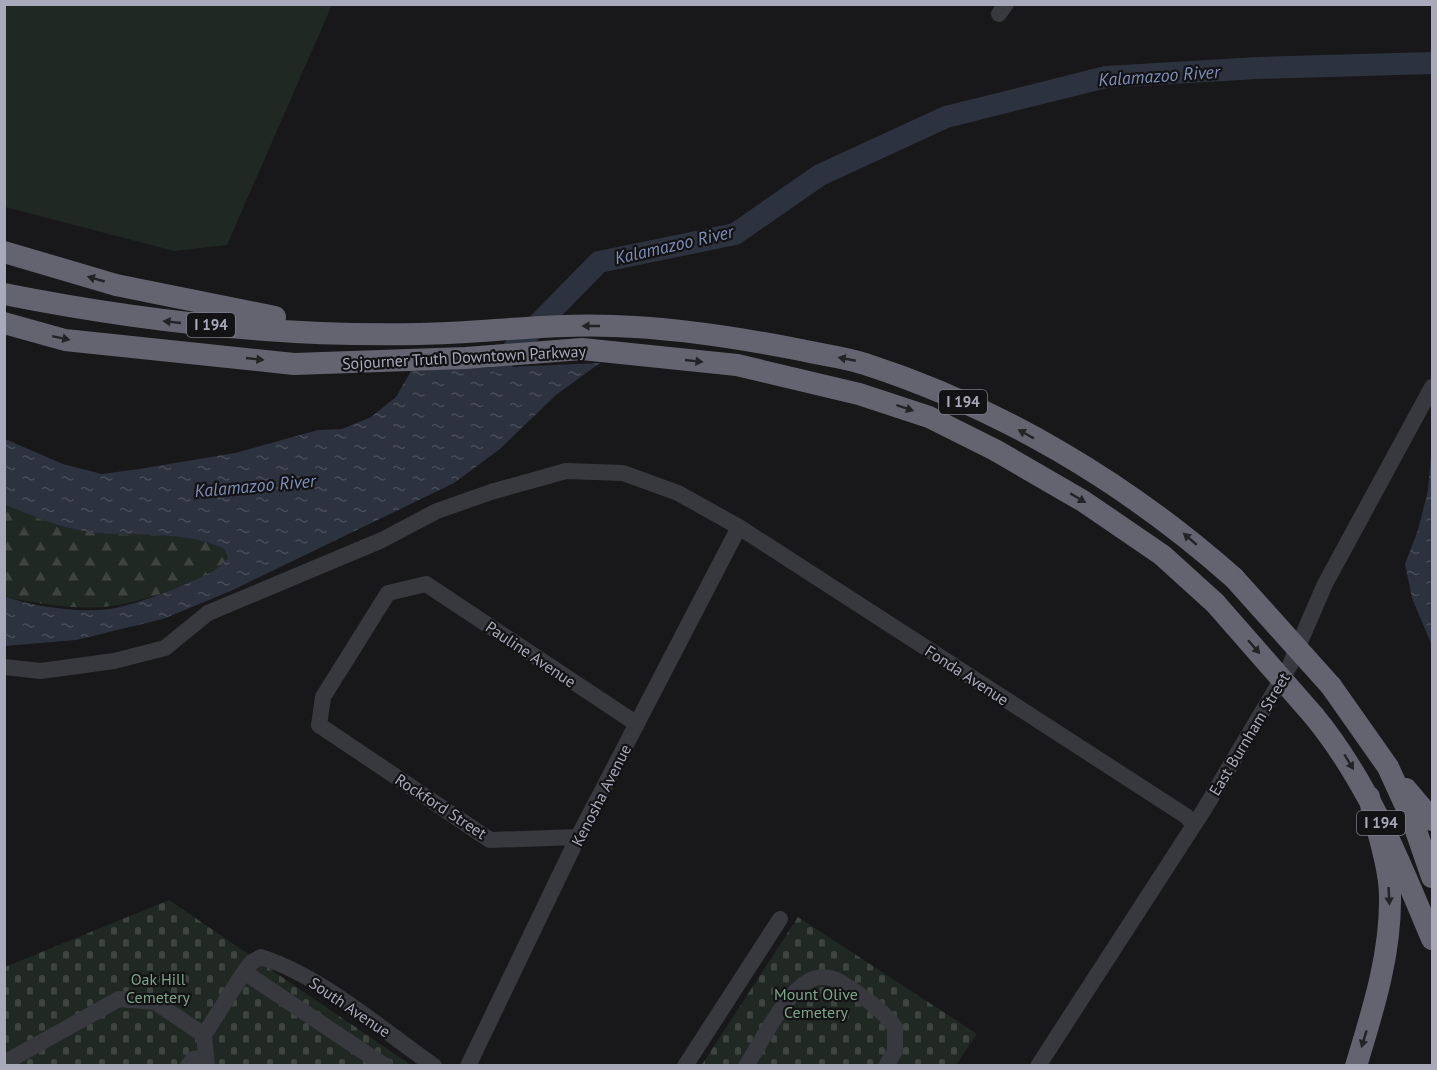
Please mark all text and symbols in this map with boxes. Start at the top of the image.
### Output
water label: Kalamazoo River [1098,60,1221,91]
water label: Kalamazoo River [612,219,737,269]
one-way arrow [87,274,105,283]
road number: I 194 [187,313,235,337]
one-way arrow [162,317,181,326]
one-way arrow [582,321,601,330]
one-way arrow [52,334,70,344]
street label: Sojourner Truth Downtown Parkway [342,341,587,373]
one-way arrow [838,354,856,364]
one-way arrow [245,355,264,364]
one-way arrow [685,356,704,366]
road number: I 194 [939,390,987,414]
one-way arrow [896,404,914,414]
one-way arrow [1018,429,1035,439]
water label: Kalamazoo River [193,469,318,502]
one-way arrow [1070,492,1086,503]
one-way arrow [1183,533,1198,546]
street label: Pauline Avenue [482,616,580,692]
one-way arrow [1247,639,1260,654]
street label: Fonda Avenue [921,641,1013,709]
street label: East Burnham Street [1204,668,1294,799]
street label: Kenosha Avenue [567,741,635,849]
one-way arrow [1344,754,1355,770]
street label: Rockford Street [392,769,491,843]
road number: I 194 [1357,811,1405,835]
one-way arrow [1384,886,1394,905]
park label: Oak Hill Cemetery [126,969,191,1007]
street label: South Avenue [306,973,394,1041]
park label: Mount Olive Cemetery [774,984,858,1022]
one-way arrow [1359,1030,1368,1048]

